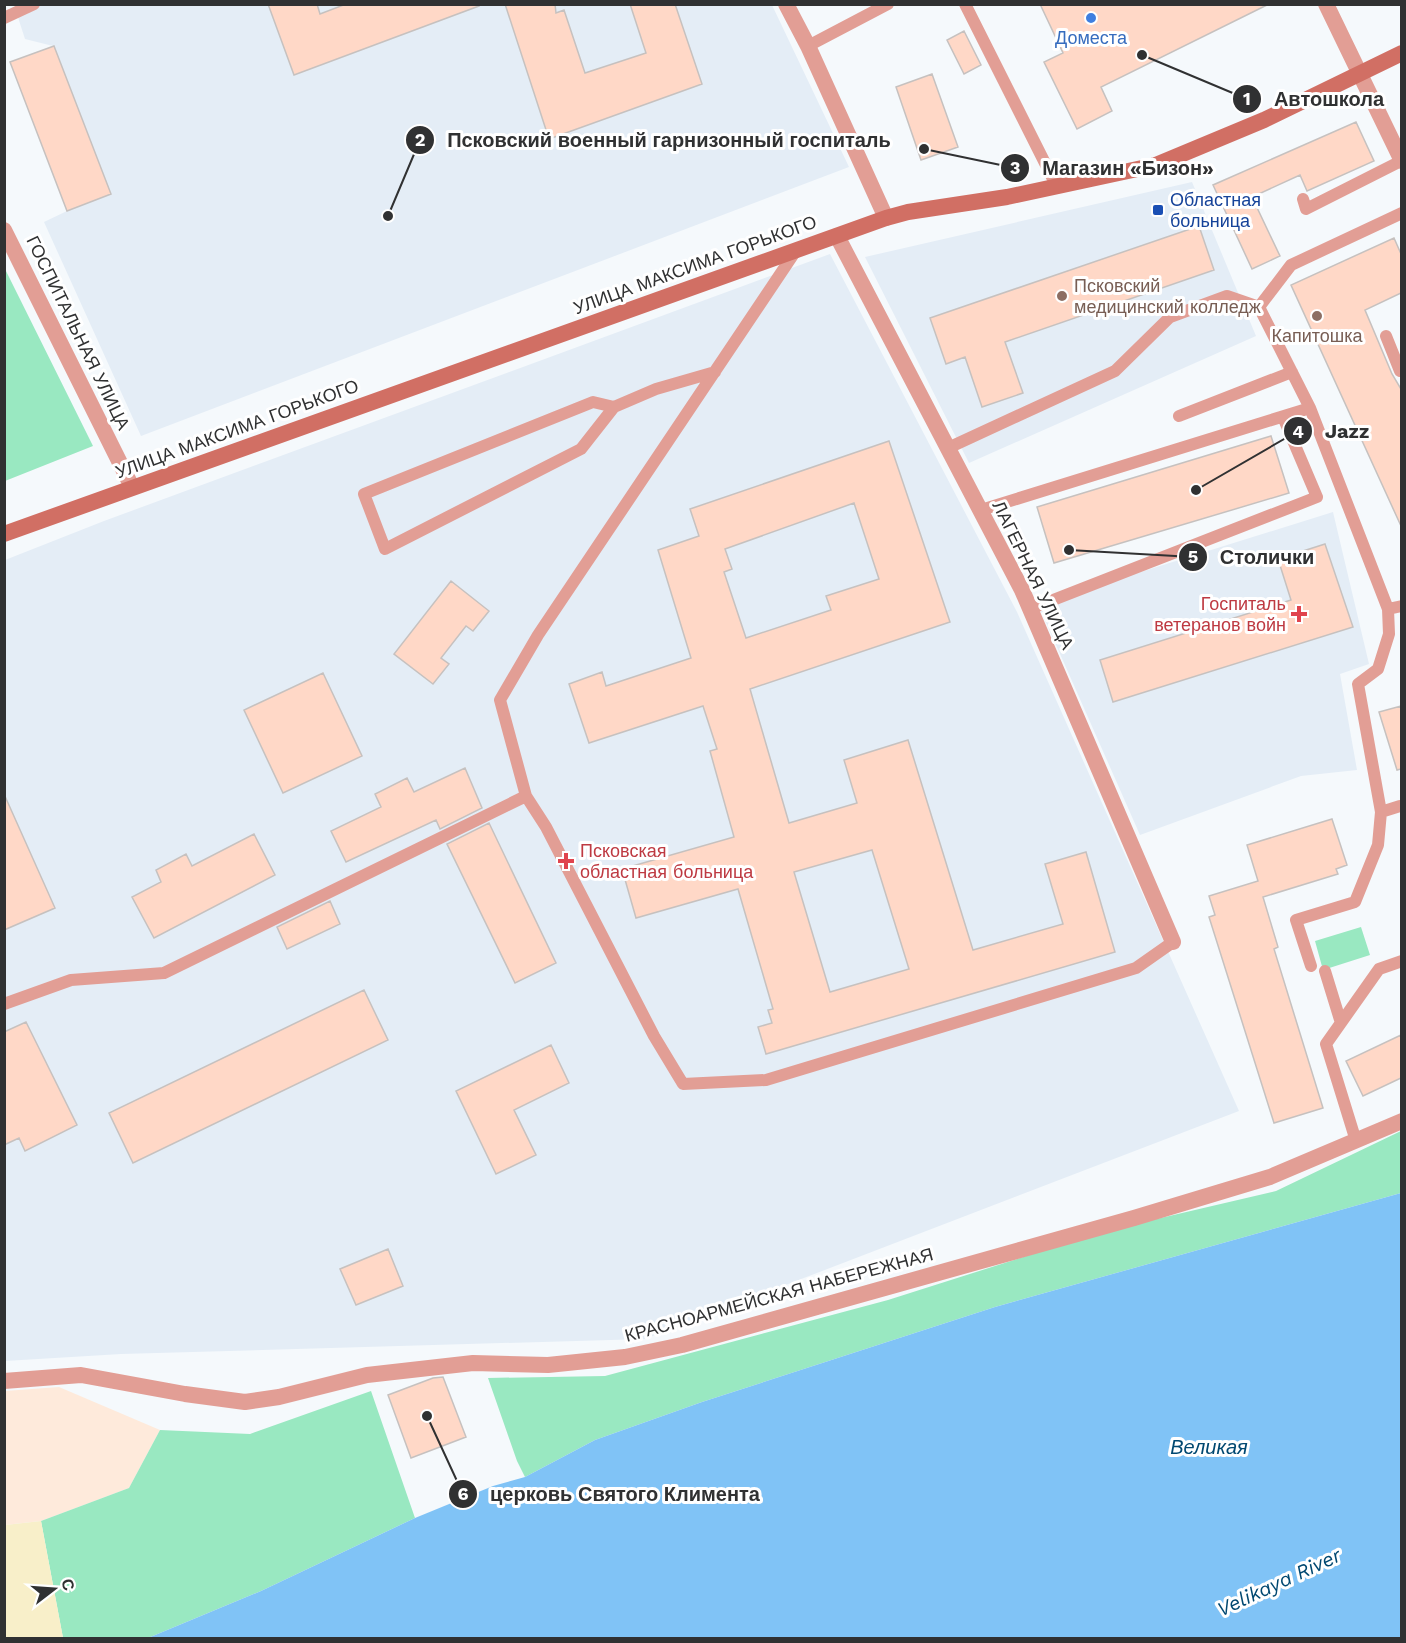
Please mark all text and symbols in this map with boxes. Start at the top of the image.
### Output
marker: Доместа [1084,11,1098,25]
place label: Доместа [1055,27,1128,48]
callout: Автошкола [1232,80,1397,118]
text: Автошкола [1274,87,1385,111]
text: 1 [1243,88,1251,109]
callout: Псковский военный гарнизонный госпиталь [405,121,903,159]
text: Псковский военный гарнизонный госпиталь [447,128,891,152]
text: 2 [415,129,425,150]
callout: Магазин «Бизон» [1000,149,1226,187]
text: Магазин «Бизон» [1042,156,1214,180]
text: 3 [1010,157,1020,178]
place label: Областная больница [1170,189,1261,231]
marker: Областная больница [1151,203,1165,217]
street label: УЛИЦА МАКСИМА ГОРЬКОГО [570,211,819,318]
street label: ГОСПИТАЛЬНАЯ УЛИЦА [22,232,135,433]
place label: Псковский медицинский колледж [1074,275,1261,317]
marker: Псковский медицинский колледж [1055,289,1069,303]
marker: Капитошка [1310,309,1324,323]
place label: Капитошка [1271,325,1364,346]
street label: УЛИЦА МАКСИМА ГОРЬКОГО [112,375,361,482]
callout: Jazz [1283,412,1381,450]
text: Jazz [1325,419,1369,443]
text: 4 [1292,421,1304,442]
street label: ЛАГЕРНАЯ УЛИЦА [988,497,1079,652]
callout: Столички [1178,538,1327,576]
text: Столички [1220,545,1314,569]
text: 5 [1188,546,1198,567]
place label: Госпиталь ветеранов войн [1154,593,1286,635]
marker: Госпиталь ветеранов войн [1290,605,1308,623]
place label: Псковская областная больница [580,840,754,882]
marker: Псковская областная больница [557,852,575,870]
street label: КРАСНОАРМЕЙСКАЯ НАБЕРЕЖНАЯ [622,1243,935,1346]
water label: Великая [1170,1435,1248,1459]
callout: церковь Святого Климента [448,1475,772,1513]
text: церковь Святого Климента [490,1482,761,1506]
text: 6 [457,1483,469,1504]
water label: Velikaya River [1213,1542,1346,1621]
north arrow [24,1559,84,1619]
text: С [57,1576,79,1593]

